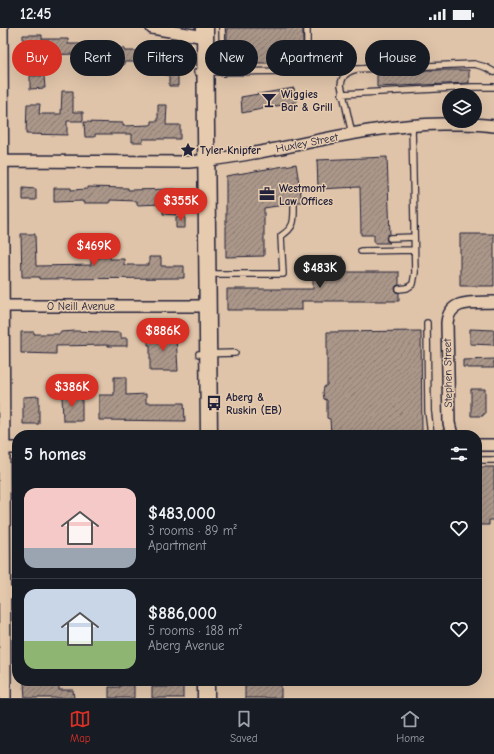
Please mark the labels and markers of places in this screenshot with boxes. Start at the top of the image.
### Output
place label: Wiggies Bar & Grill [281,88,333,114]
bar icon: Wiggies Bar & Grill [260,91,278,109]
place icon: Tyler Knipfer [179,141,197,159]
place label: Tyler Knipfer [200,144,261,157]
place label: Westmont Law Offices [279,182,333,208]
office icon: Westmont Law Offices [258,185,276,203]
pin: $355K [153,188,209,222]
pin: $469K [66,233,122,267]
pin: $483K [292,255,348,289]
pin: $886K [135,318,191,352]
pin: $386K [44,374,100,408]
place label: Aberg & Ruskin (EB) [226,391,282,417]
bus stop icon: Aberg & Ruskin (EB) [205,394,223,412]

